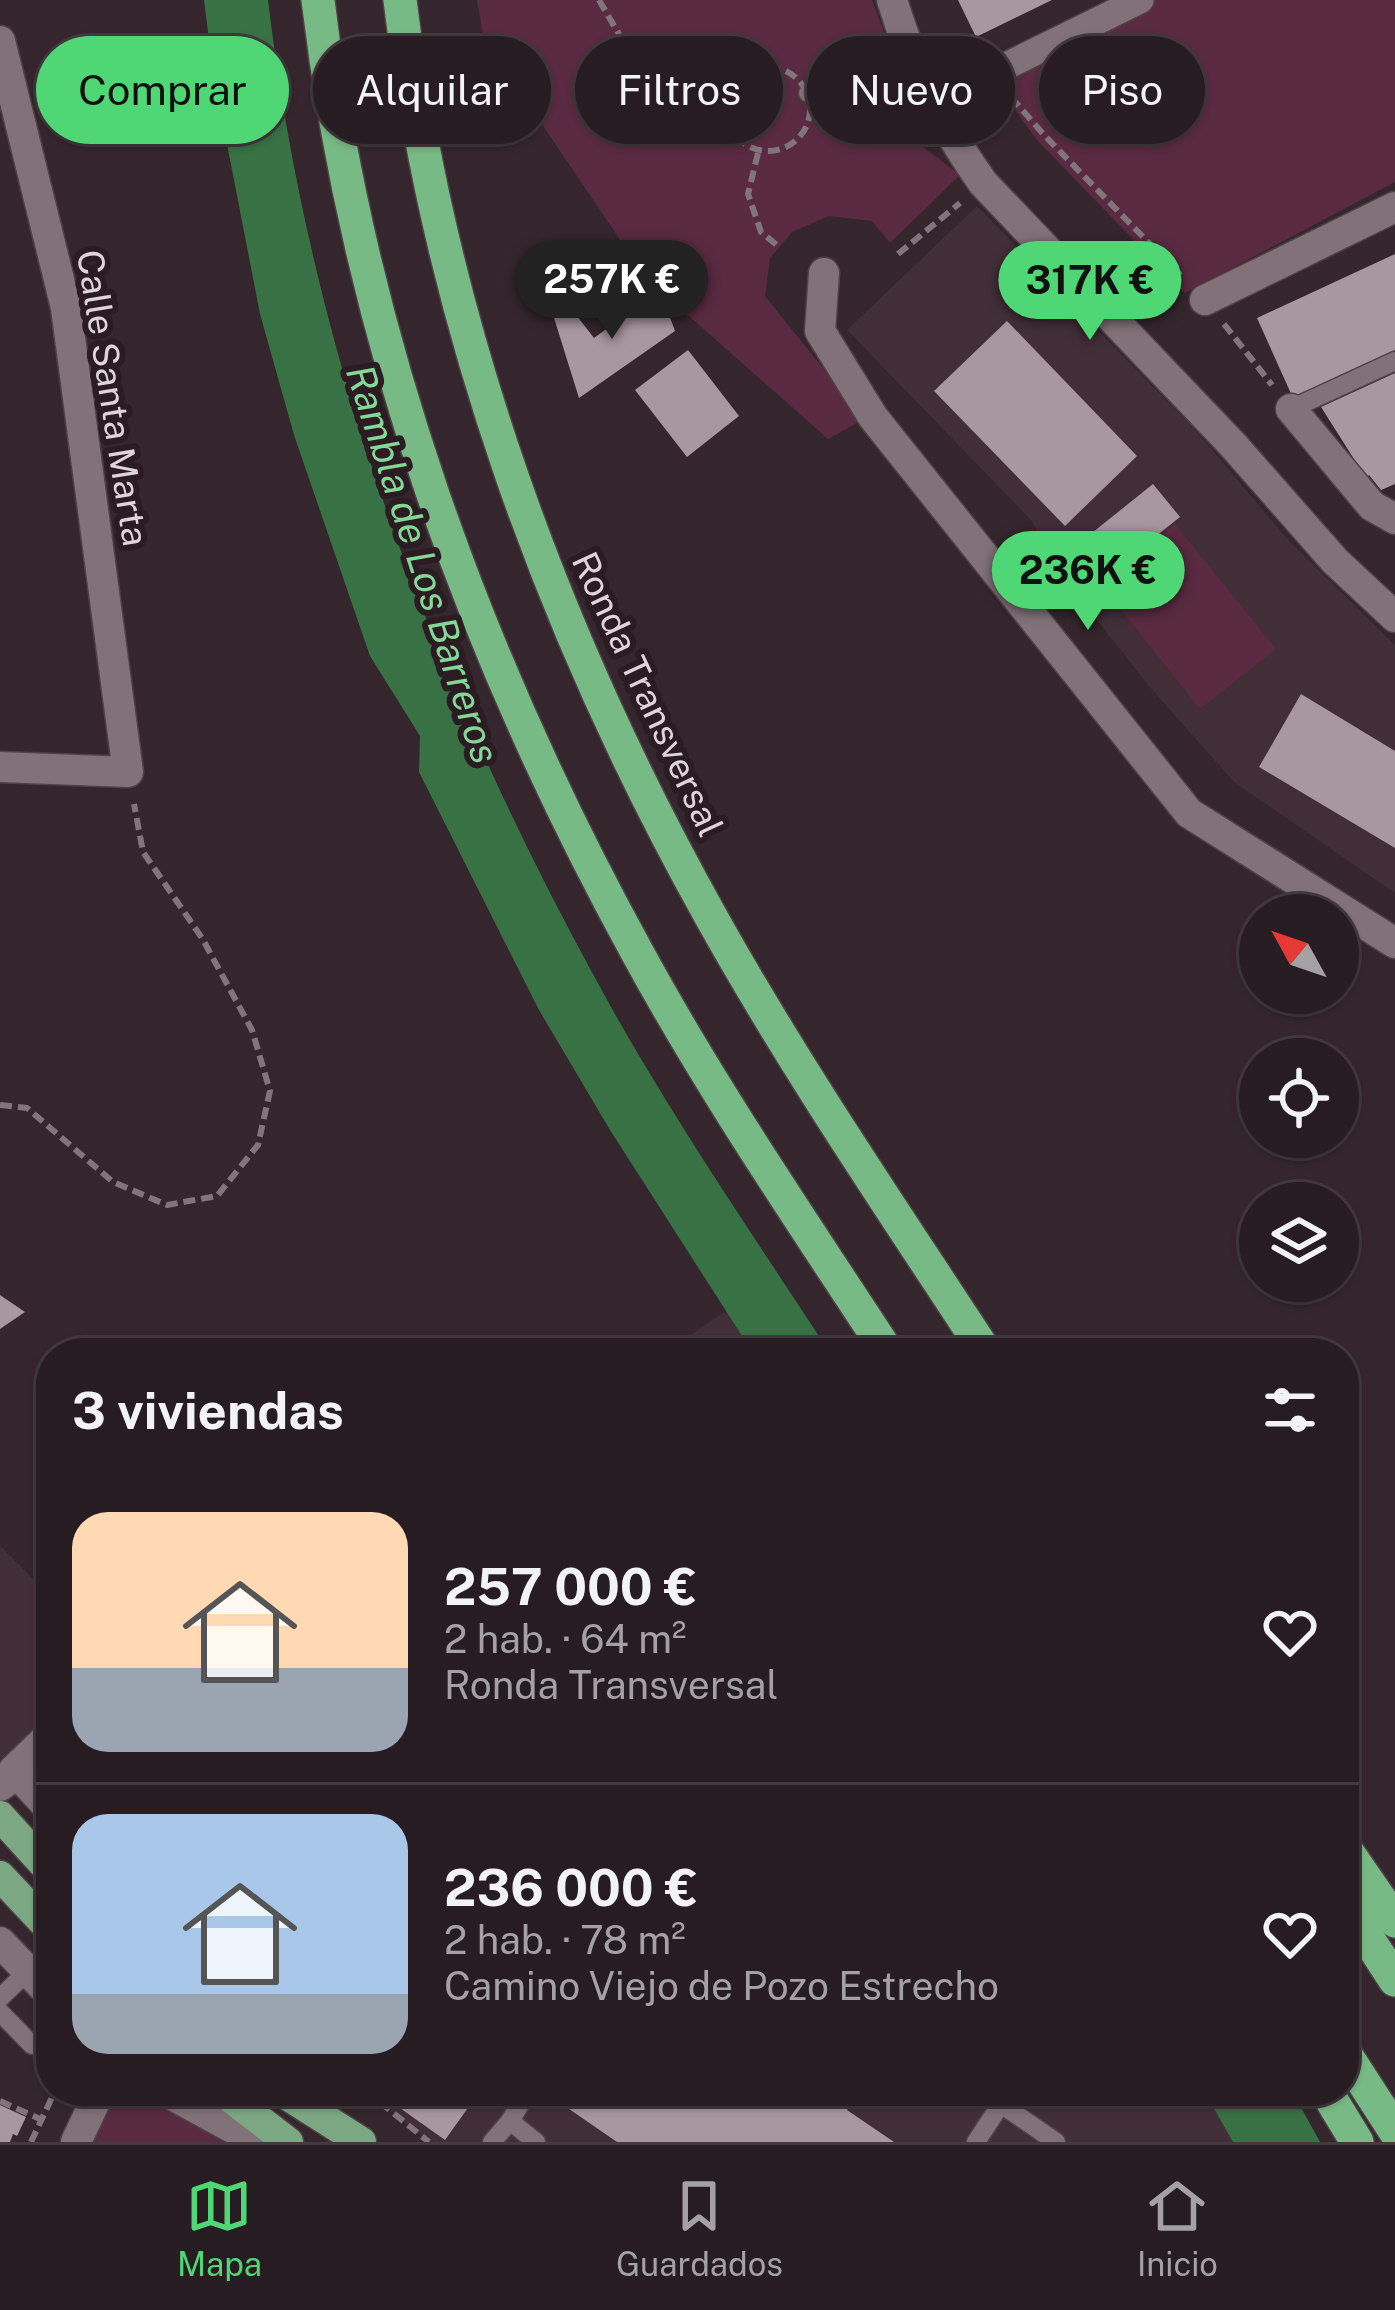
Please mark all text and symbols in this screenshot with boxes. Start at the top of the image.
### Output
chip: Comprar [36,36,289,144]
chip: Alquilar [313,36,551,144]
chip: Filtros [575,36,783,144]
chip: Nuevo [807,36,1015,144]
chip: Piso [1039,36,1205,144]
pin: 257K € [514,240,710,342]
pin: 317K € [992,241,1188,343]
street label: Calle Santa Marta [69,247,157,549]
text: 257K € [543,256,681,302]
text: 317K € [1025,257,1155,303]
water label: Rambla de Los Barreros [337,359,509,769]
pin: 236K € [990,531,1186,633]
street label: Ronda Transversal [564,545,732,843]
text: 236K € [1019,547,1157,593]
north arrow [1239,894,1359,1014]
map controls [1239,894,1359,1302]
button: locate [1239,1038,1359,1158]
button: layers [1239,1182,1359,1302]
icon: filters [1257,1377,1323,1443]
text: 3 viviendas [72,1381,344,1440]
text: 257 000 € [444,1557,697,1616]
icon: home [168,1560,312,1704]
icon: heart [1257,1599,1323,1665]
text: 2 hab. · 64 m² [444,1616,686,1662]
text: Ronda Transversal [444,1662,778,1708]
text: 236 000 € [444,1858,698,1917]
icon: home [168,1862,312,2006]
icon: heart [1257,1901,1323,1967]
text: 2 hab. · 78 m² [444,1917,686,1963]
text: Camino Viejo de Pozo Estrecho [444,1963,999,2009]
tab: Mapa [177,2173,262,2283]
tab: Guardados [616,2173,783,2283]
tab: Inicio [1137,2173,1218,2283]

